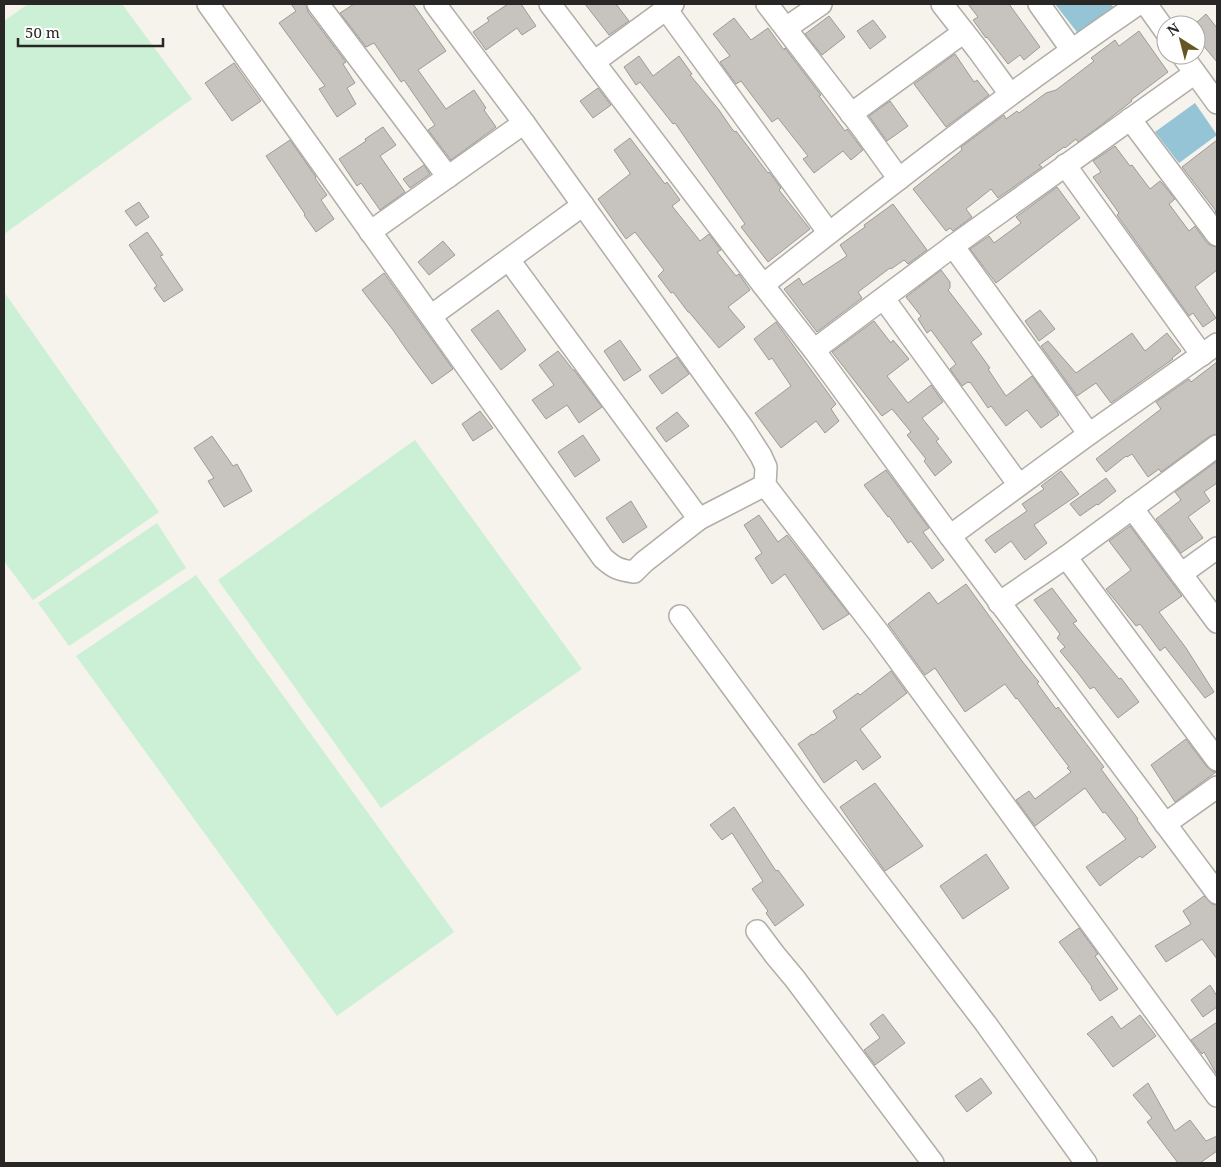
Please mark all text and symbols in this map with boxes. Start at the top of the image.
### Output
scale bar [18,15,162,47]
north arrow [1156,15,1206,65]
text: N [1163,18,1183,40]
text: 50 m [25,22,60,42]

